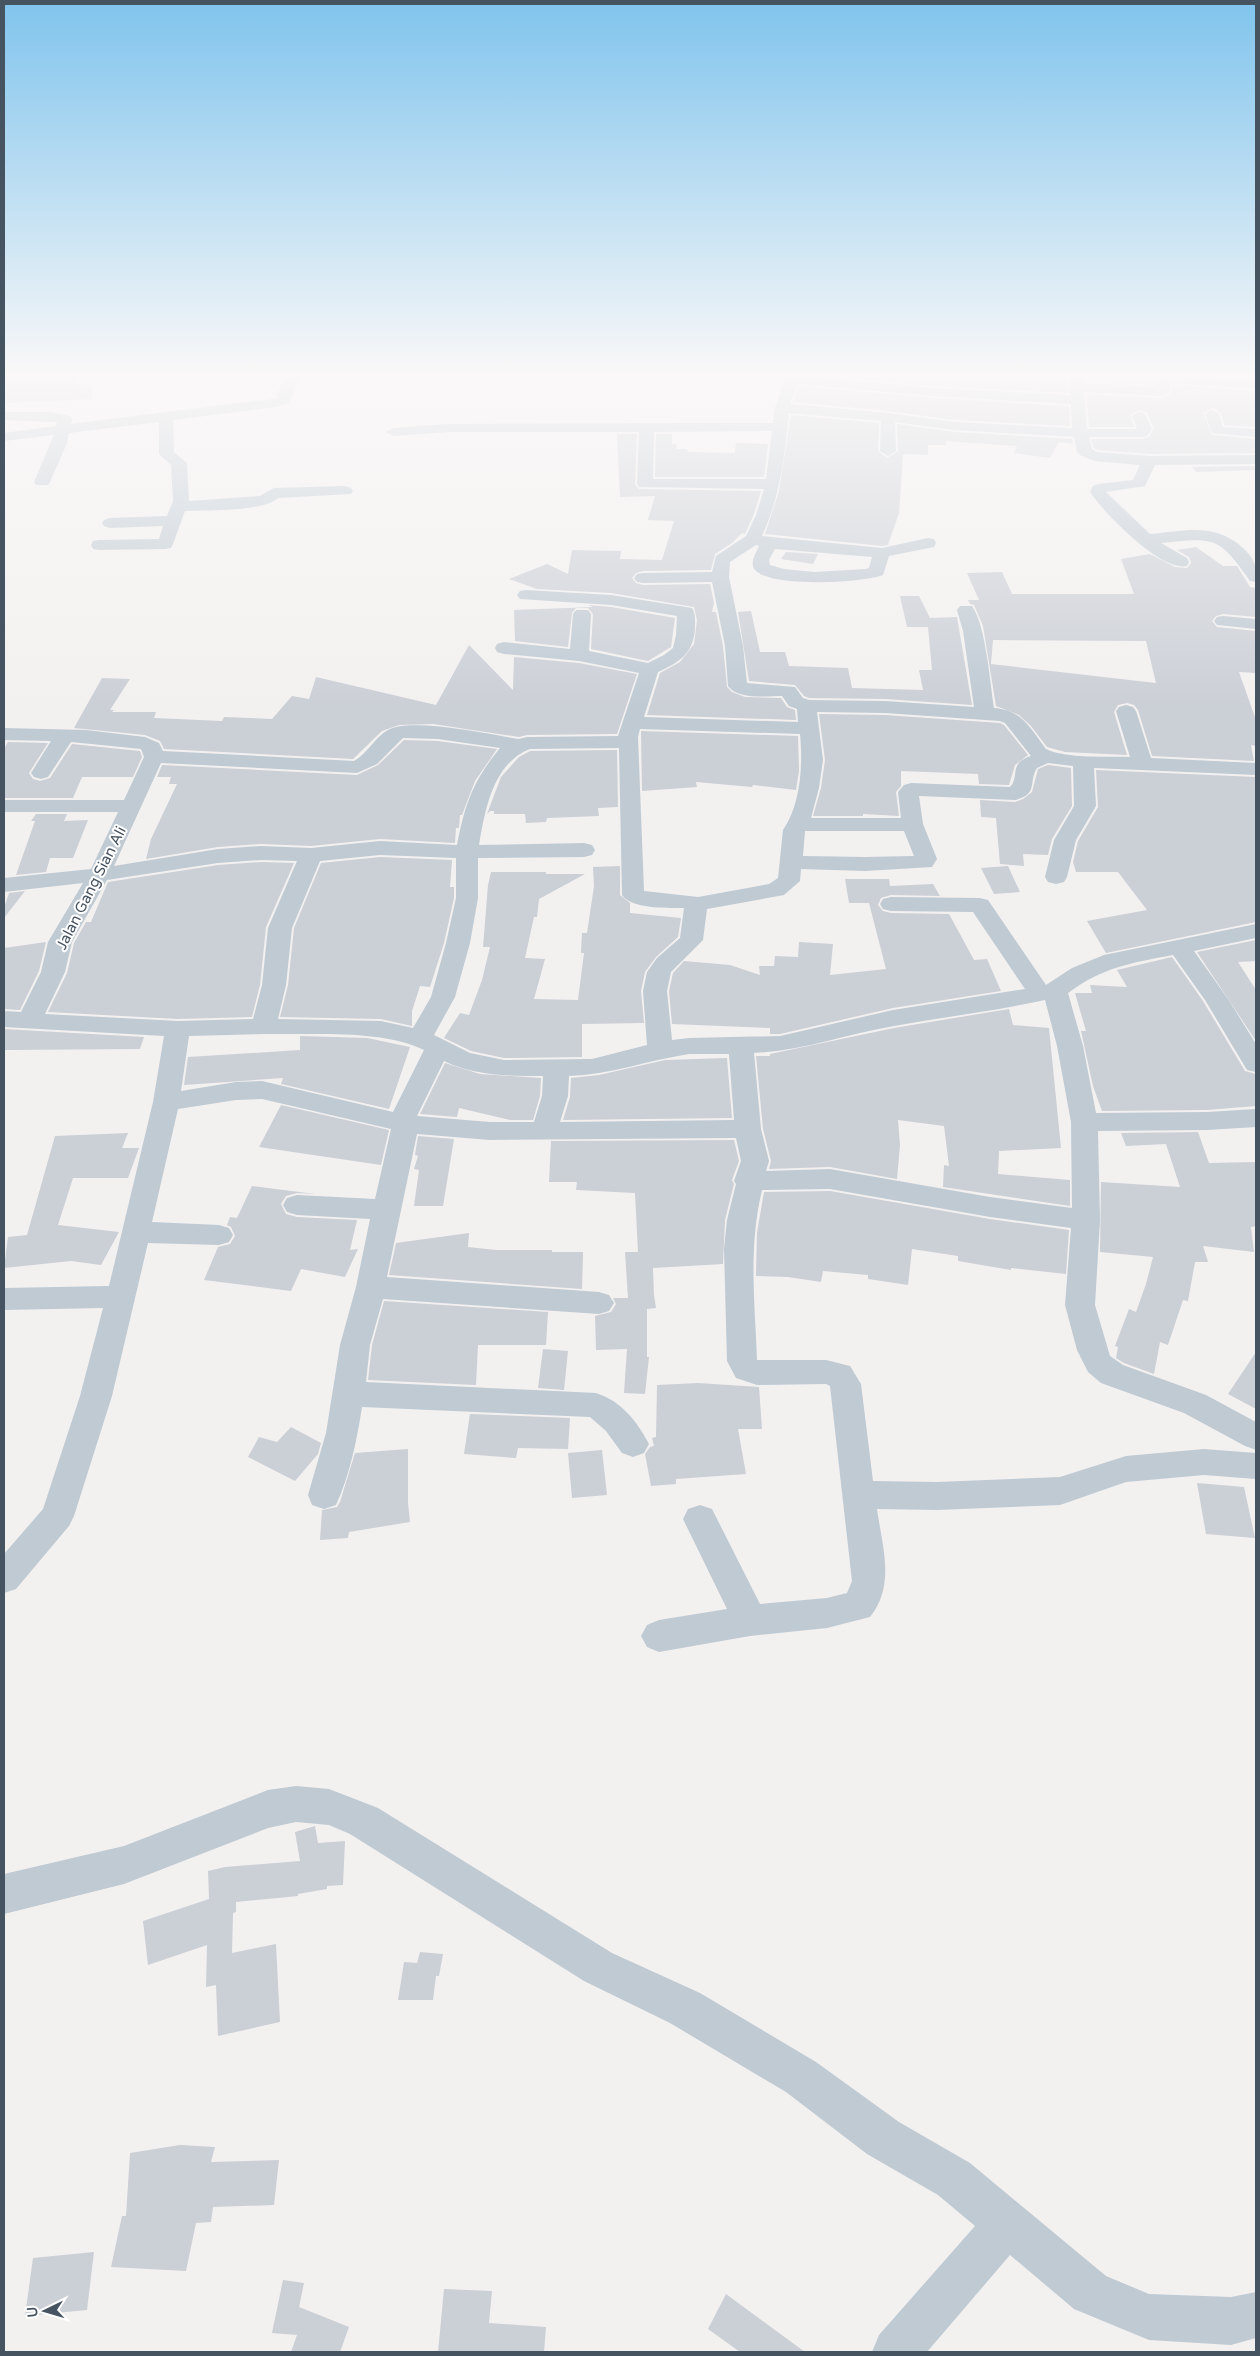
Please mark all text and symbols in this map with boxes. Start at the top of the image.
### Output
street label: Jalan Gang Sian Ali [52,823,130,953]
north arrow [20,2286,70,2336]
text: U [24,2306,41,2318]

